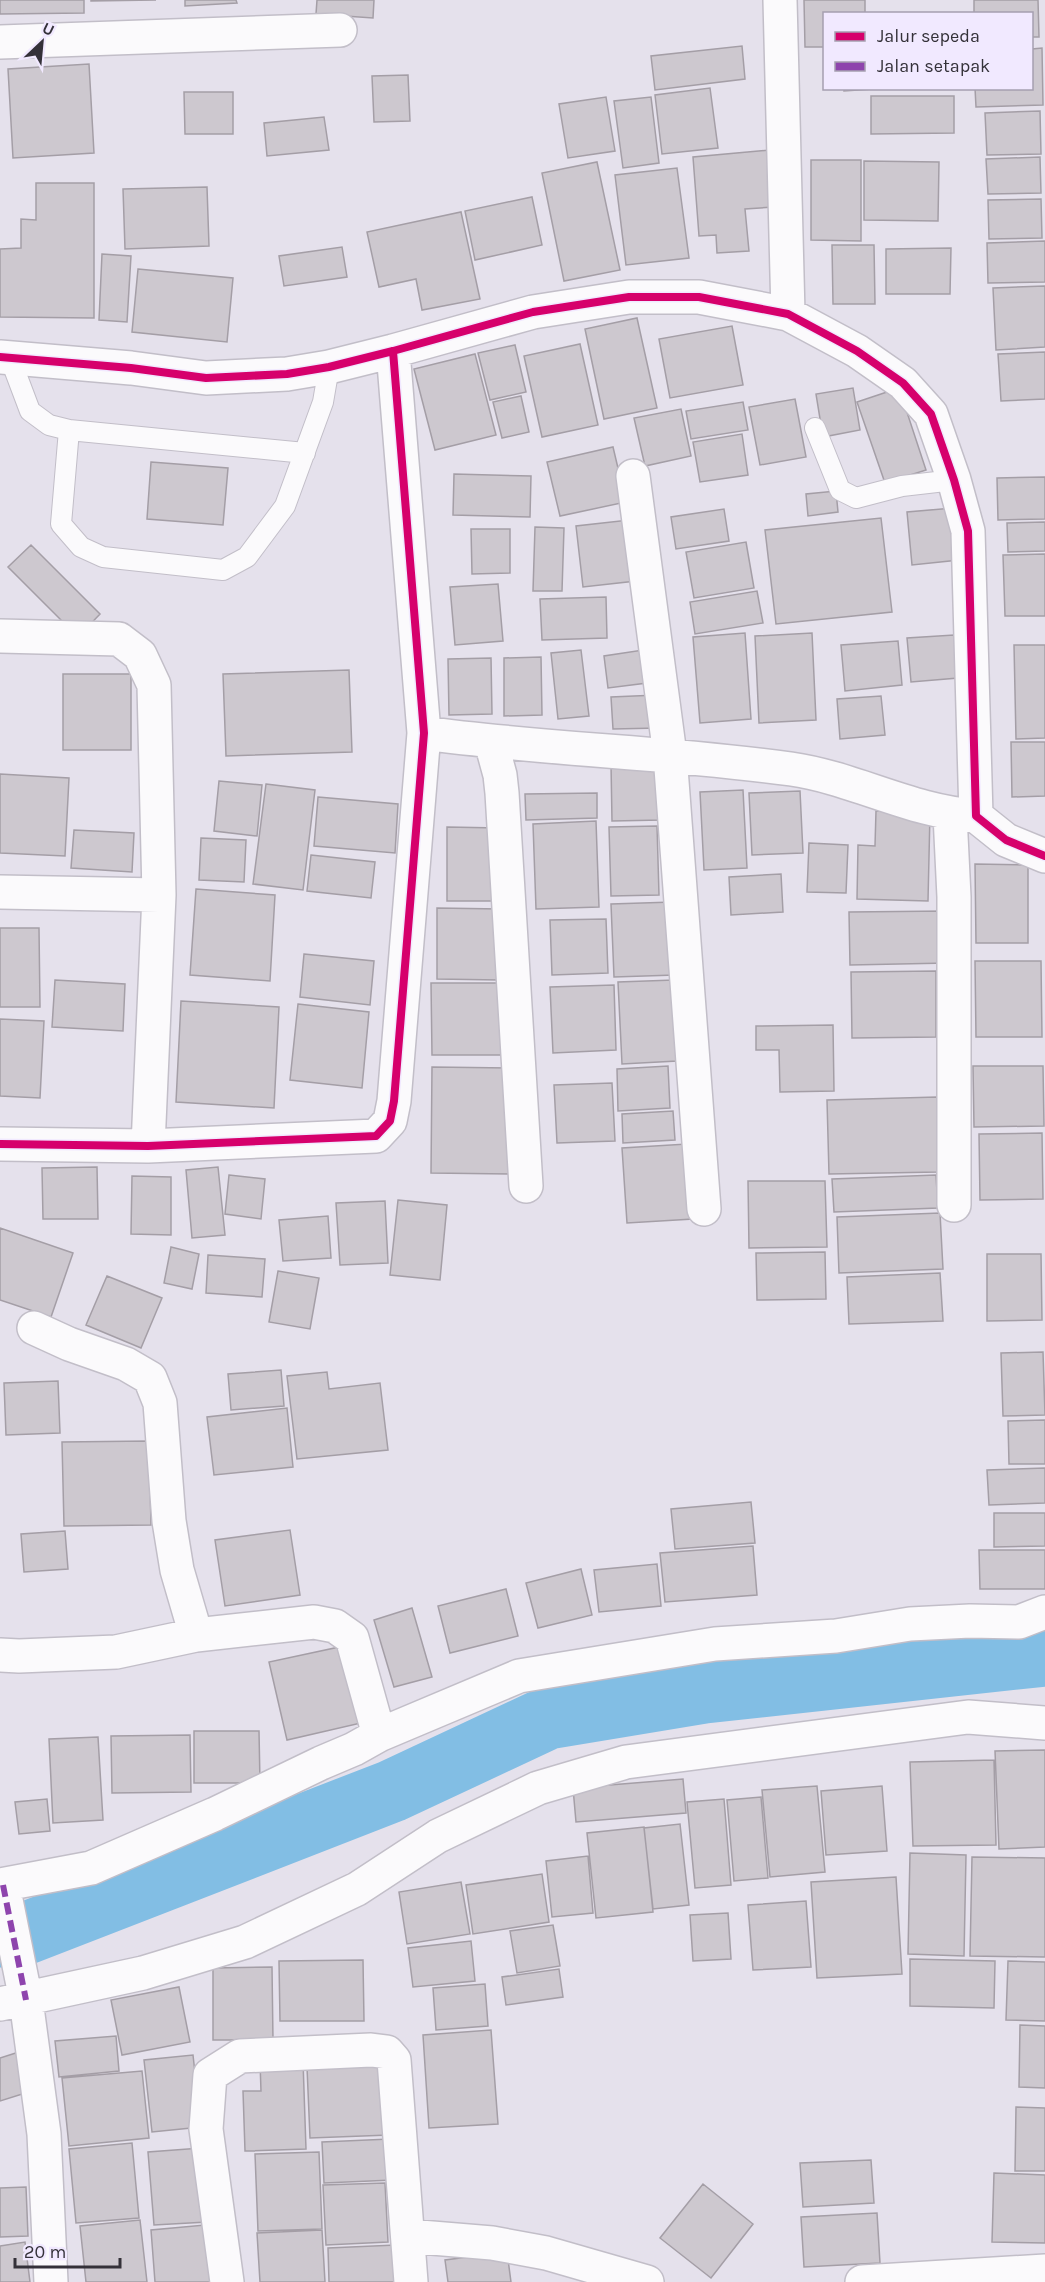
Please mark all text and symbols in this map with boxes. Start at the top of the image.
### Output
north arrow [12,12,72,72]
legend [823,12,1033,90]
text: U [39,18,57,40]
text: Jalur sepeda [877,25,980,47]
text: Jalan setapak [877,55,990,77]
scale bar [15,2231,120,2269]
text: 20 m [24,2241,66,2263]

